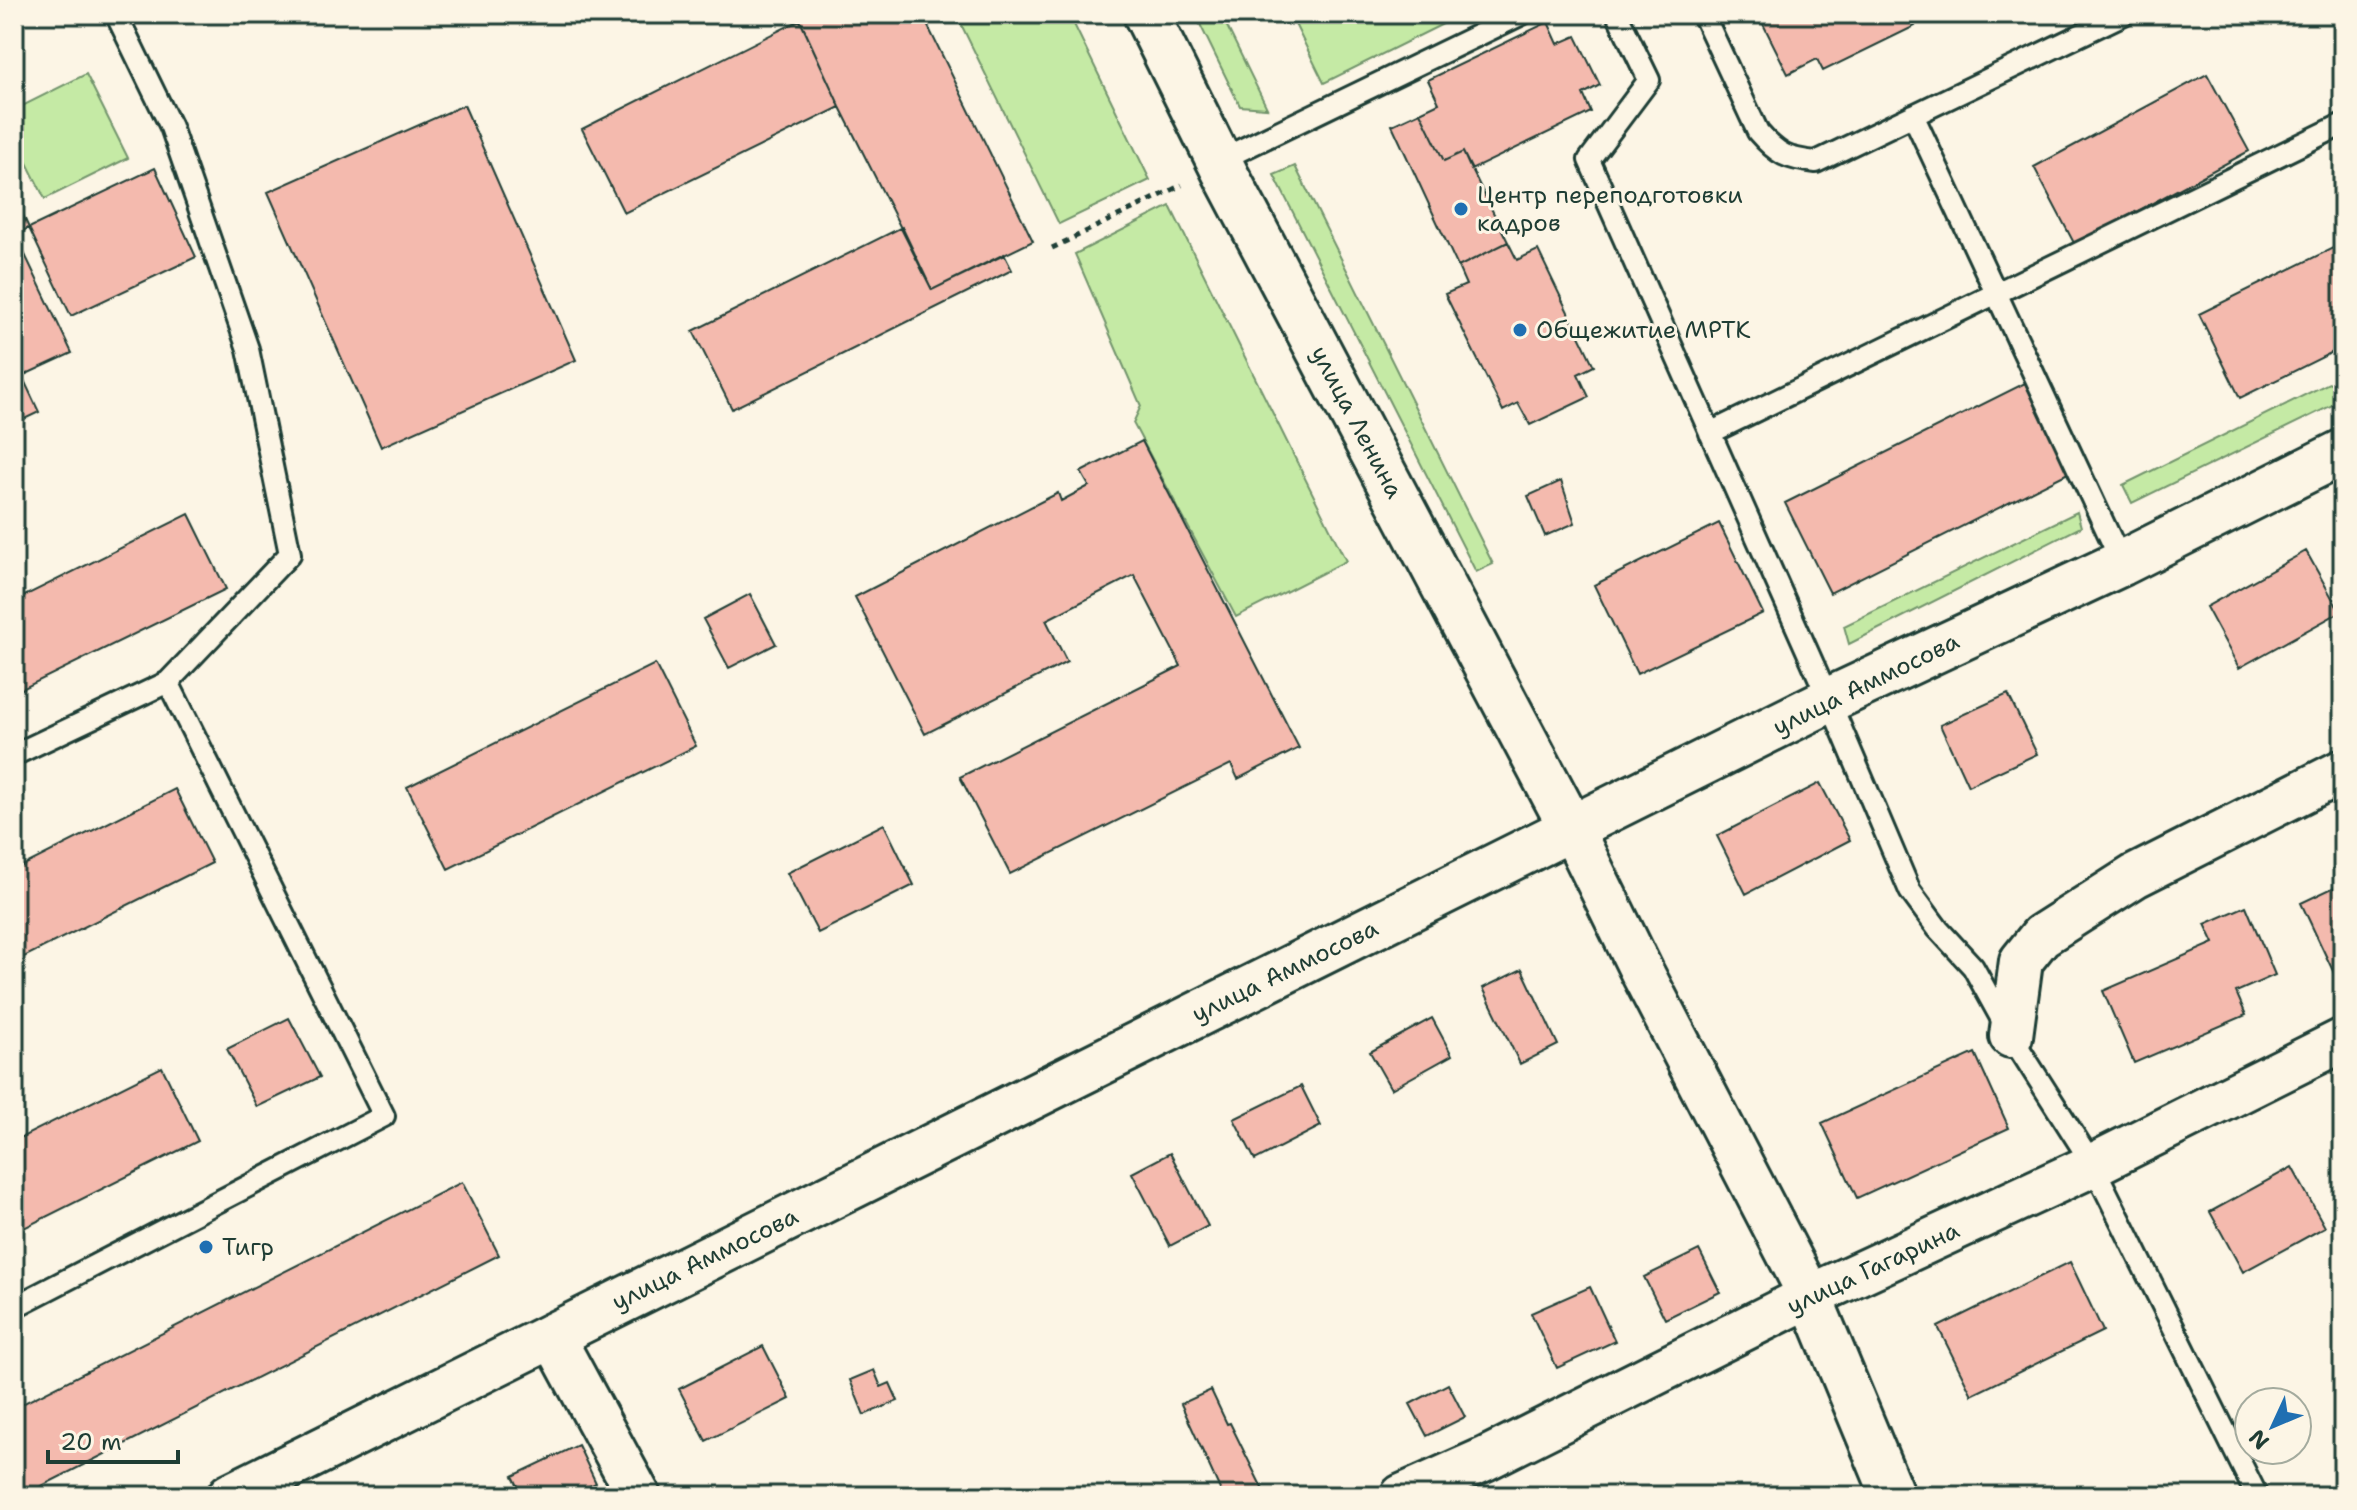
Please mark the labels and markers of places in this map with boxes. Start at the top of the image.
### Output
place label: Центр переподготовки кадров [1477,179,1743,239]
marker: Центр переподготовки кадров [1452,200,1470,218]
place label: Общежитие МРТК [1536,314,1751,346]
marker: Общежитие МРТК [1511,321,1529,339]
place label: Тигр [222,1231,274,1263]
marker: Тигр [197,1238,215,1256]

